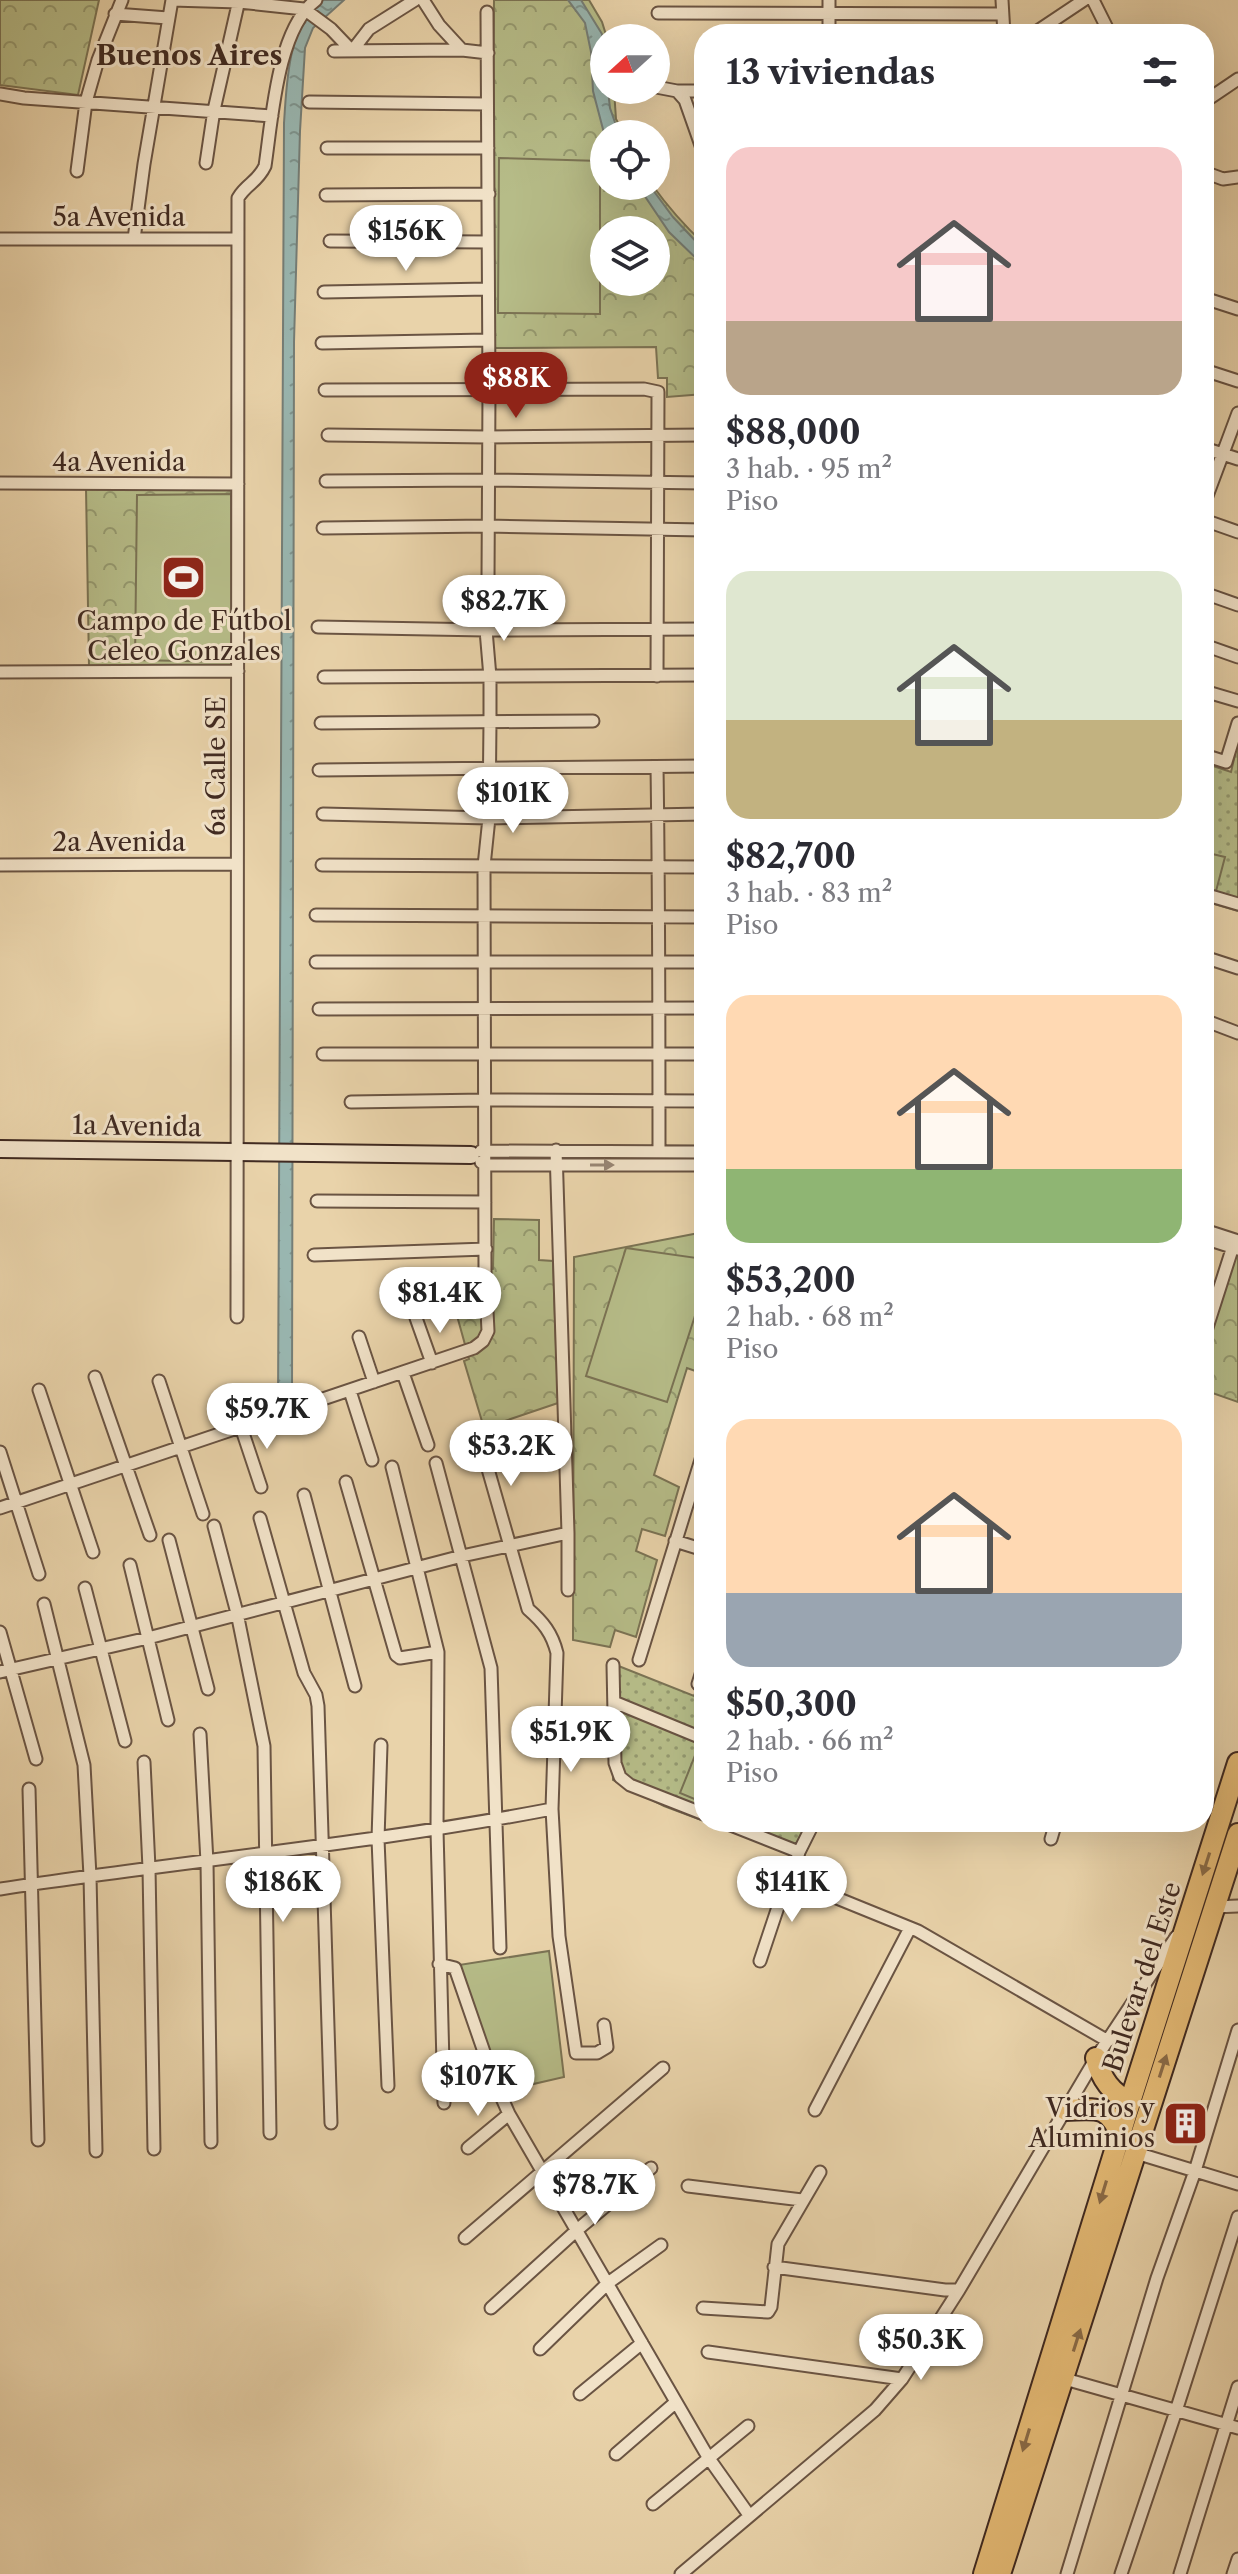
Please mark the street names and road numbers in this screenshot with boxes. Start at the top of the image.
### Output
street label: 5a Avenida [53,201,186,233]
street label: 4a Avenida [52,446,186,478]
street label: 6a Calle SE [200,696,232,836]
street label: 2a Avenida [52,826,186,858]
street label: 1a Avenida [72,1109,202,1143]
street label: Bulevar del Este [1096,1878,1188,2076]

